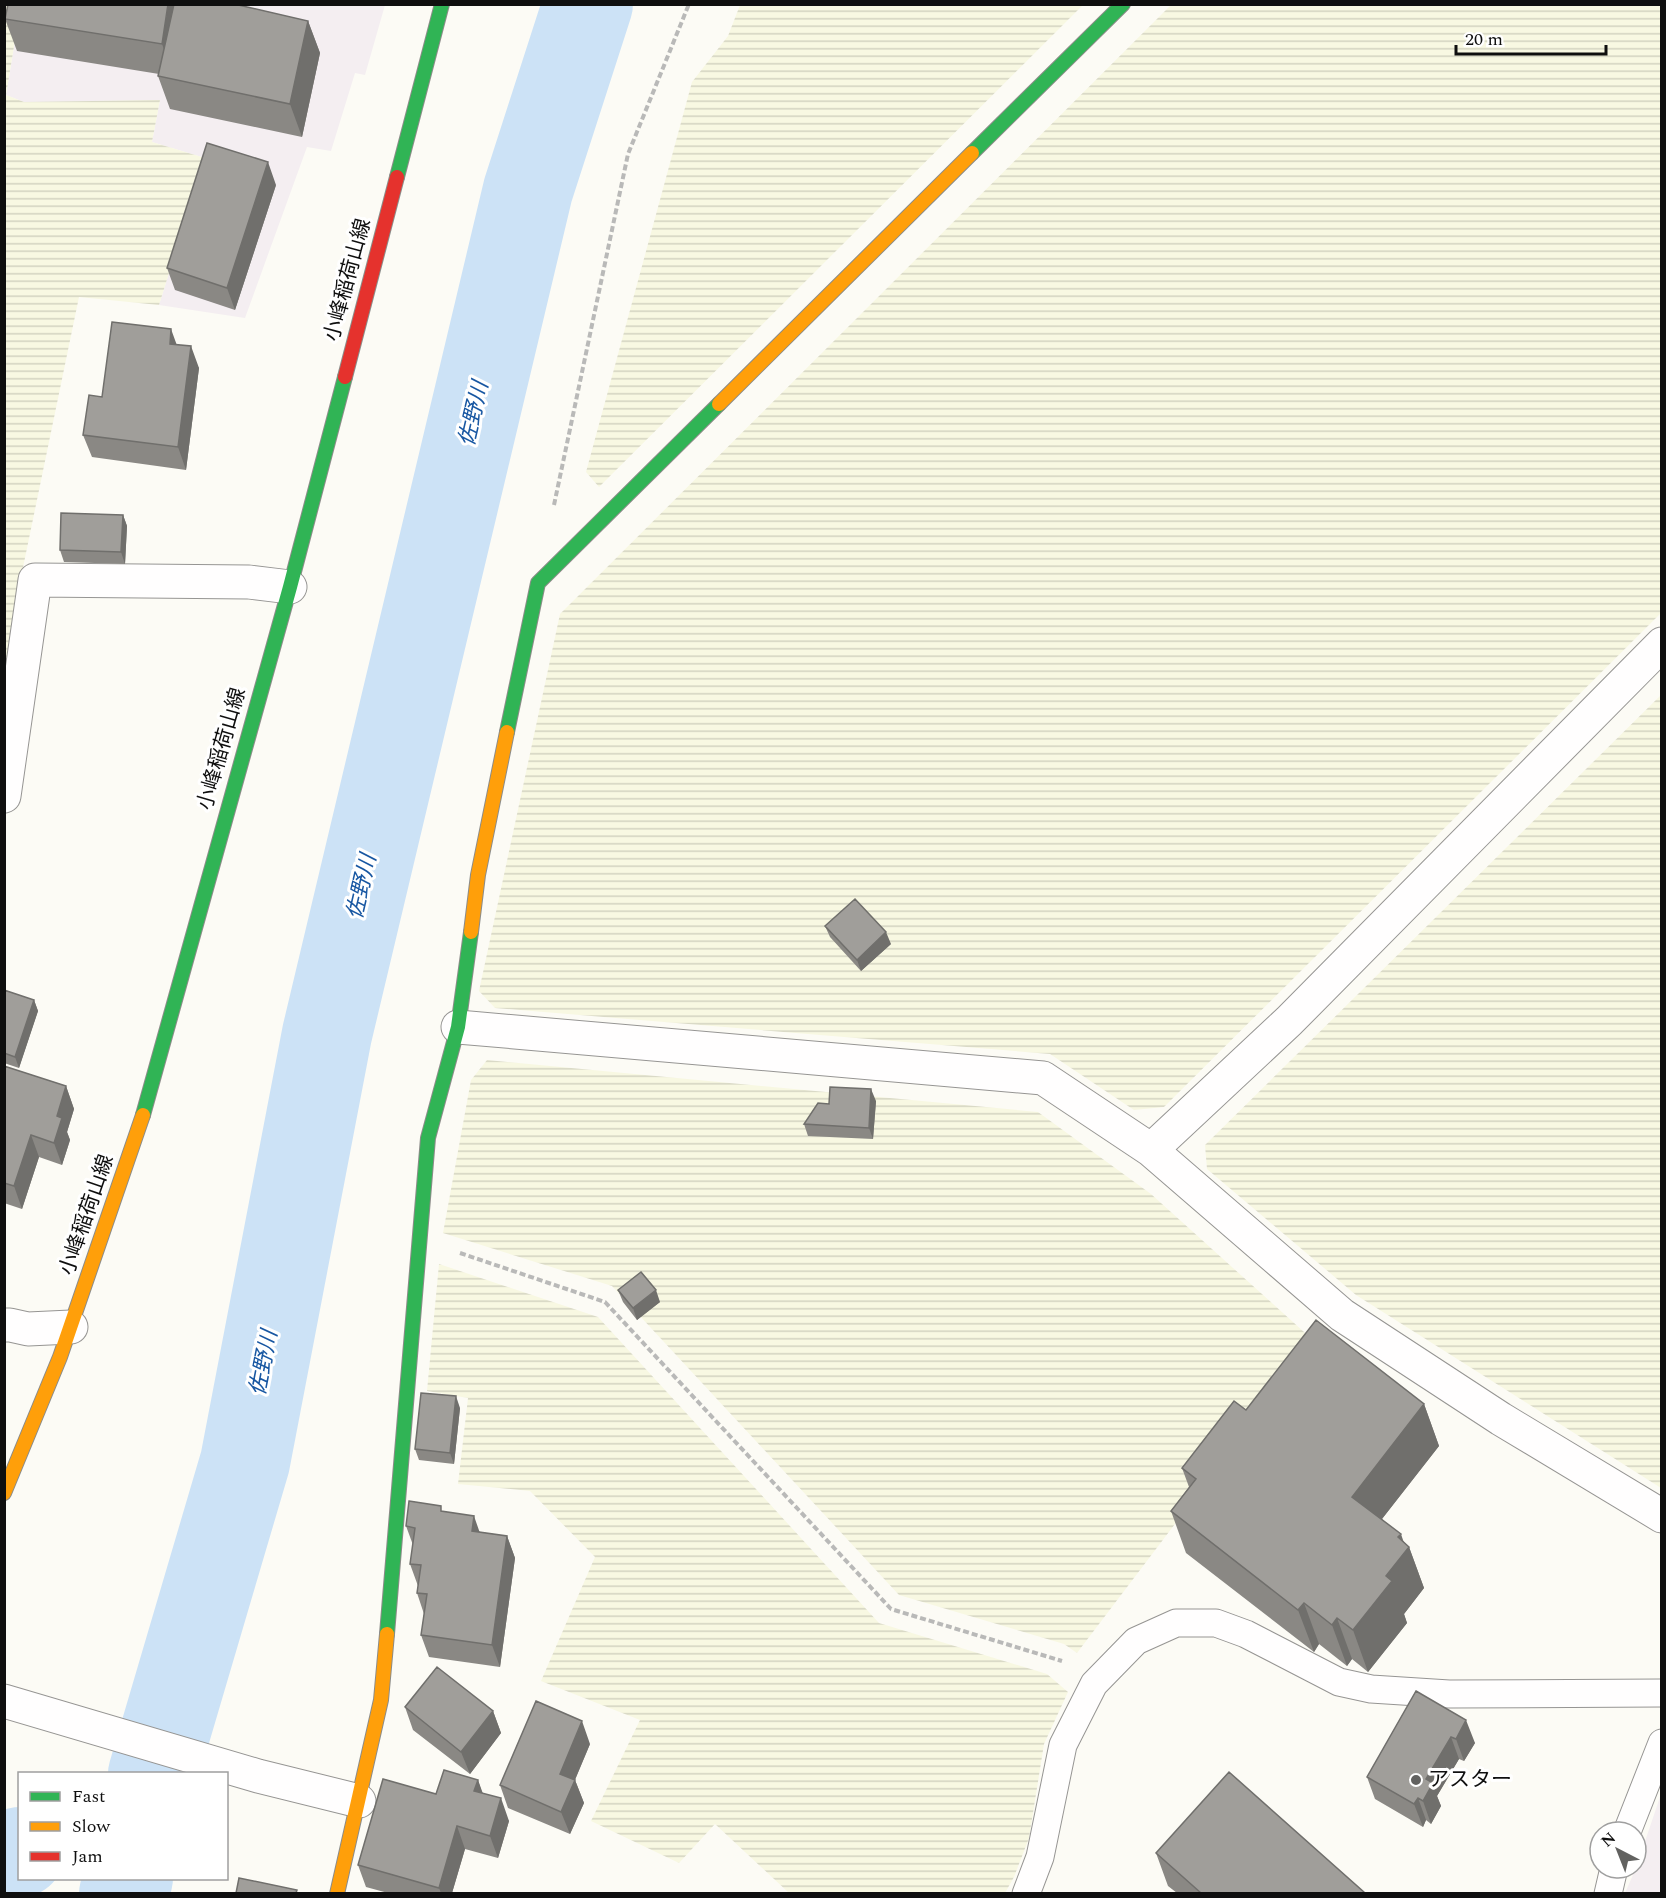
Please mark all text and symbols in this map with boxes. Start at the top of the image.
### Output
scale bar [1456,18,1606,56]
text: 20 m [1465,26,1503,53]
street label: 小峰稲荷山線 [316,215,380,345]
water label: 佐野川 [450,376,498,450]
street label: 小峰稲荷山線 [189,684,255,814]
water label: 佐野川 [338,849,386,923]
street label: 小峰稲荷山線 [51,1150,123,1280]
water label: 佐野川 [242,1326,287,1399]
place label: アスター [1428,1764,1512,1796]
legend [18,1772,228,1880]
marker: アスター [1409,1773,1423,1787]
text: Fast [72,1783,105,1810]
text: Slow [72,1813,111,1840]
north arrow [1588,1820,1648,1880]
text: N [1596,1826,1622,1853]
text: Jam [72,1843,103,1870]

